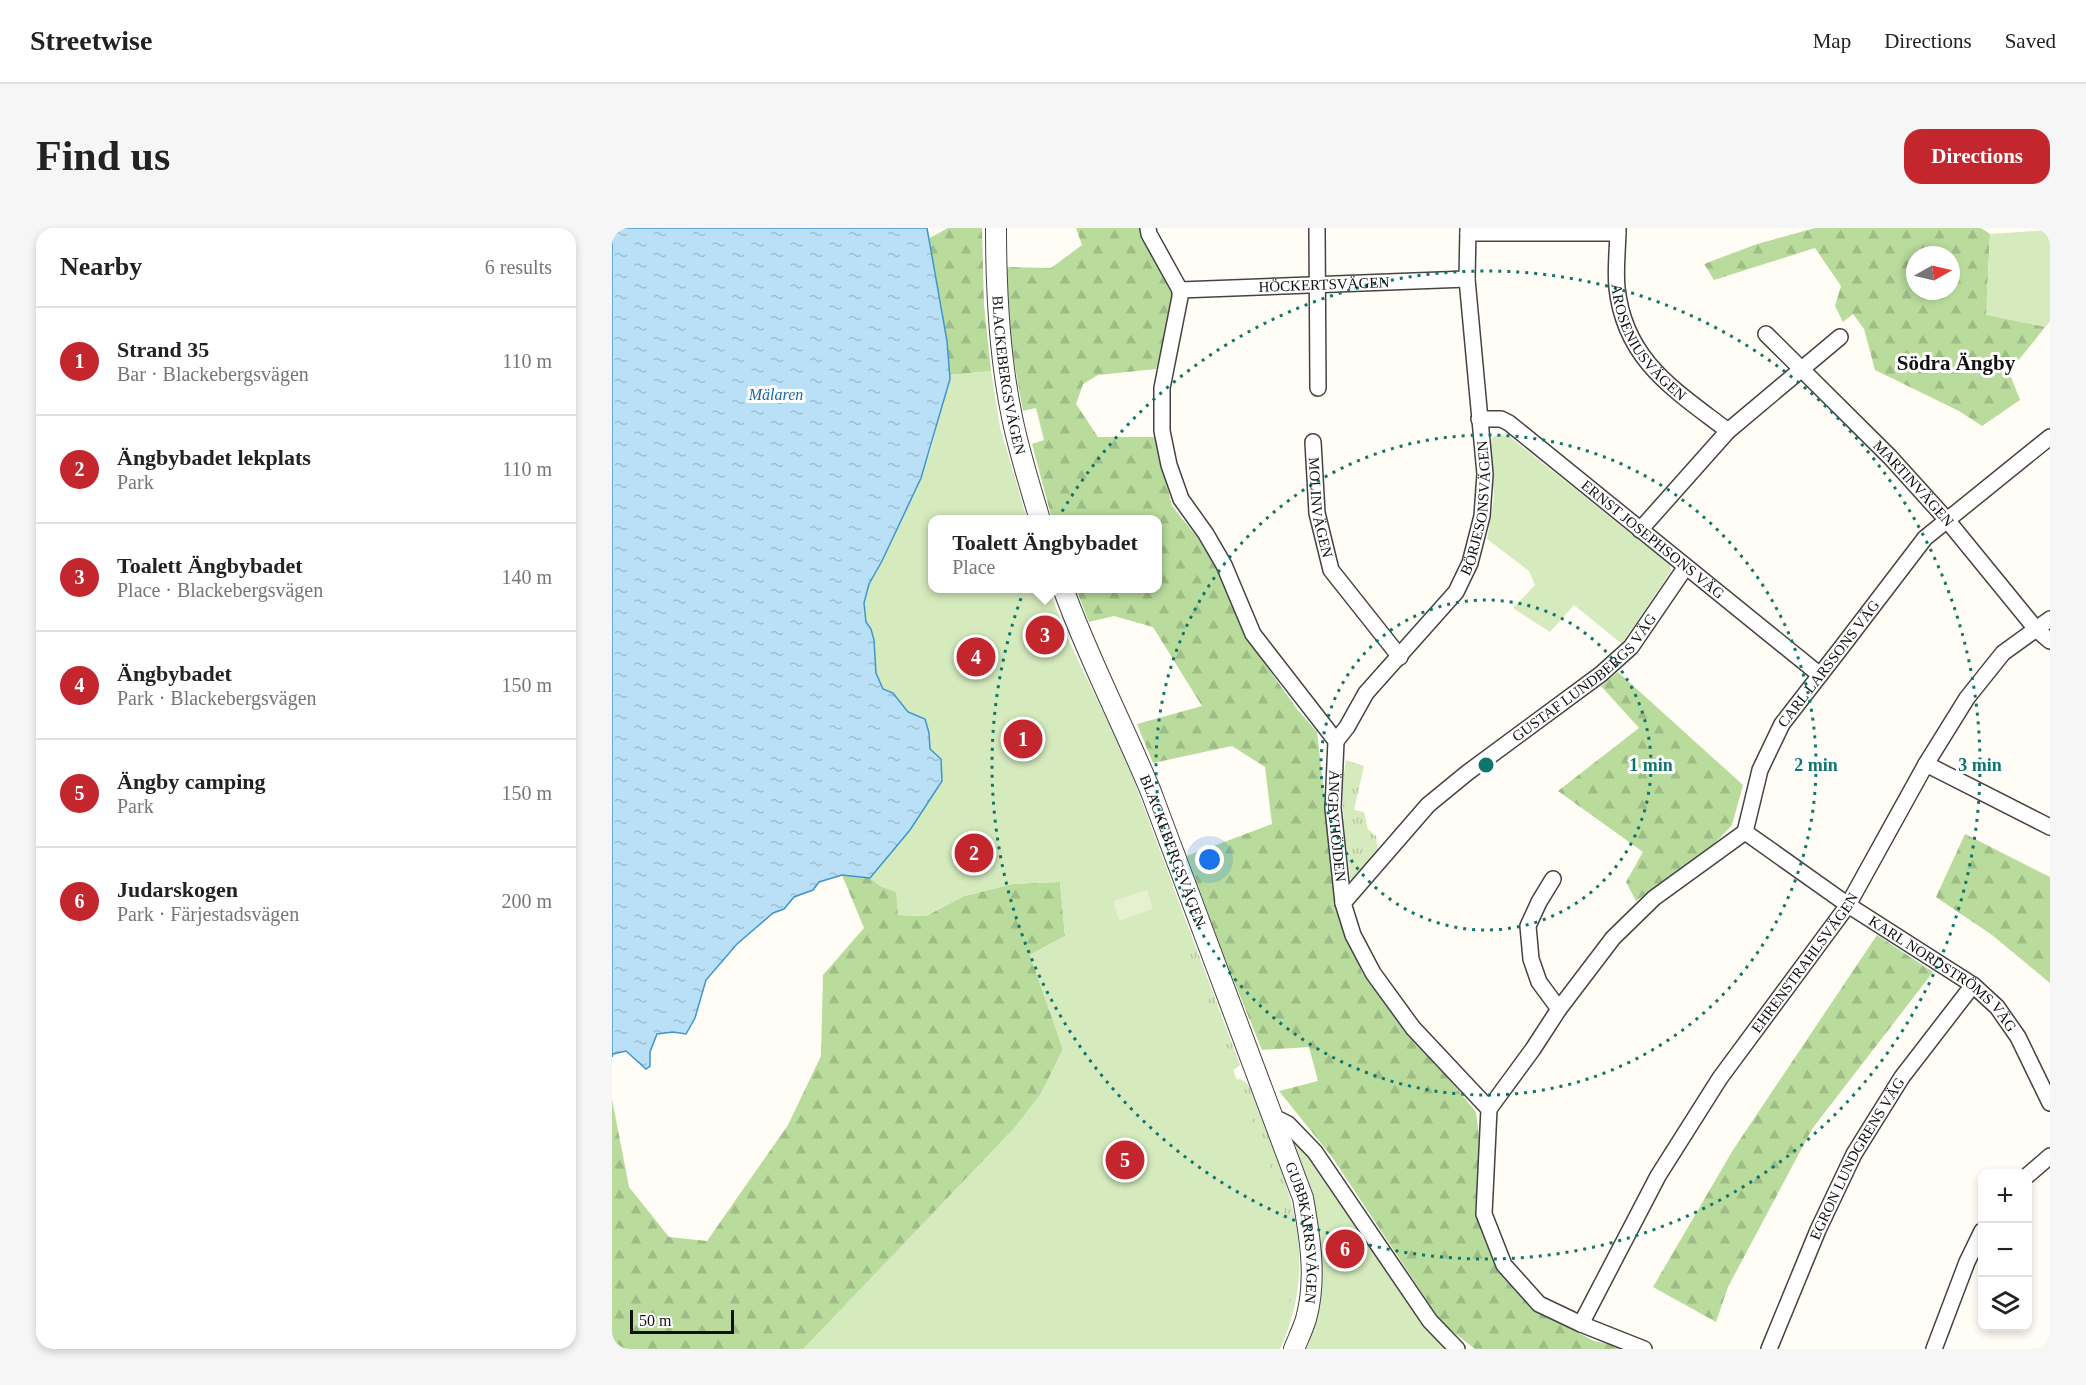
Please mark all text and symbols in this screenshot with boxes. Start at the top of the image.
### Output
text: Streetwise [30,25,152,56]
text: Map [1813,29,1851,53]
text: Directions [1884,29,1972,53]
text: Saved [2005,29,2056,53]
button: Directions [1904,129,2050,184]
text: Find us [36,133,170,179]
north arrow [1906,246,1960,300]
text: Nearby [60,252,142,281]
text: 6 results [485,256,552,278]
street label: HÖCKERTSVÄGEN [1258,274,1390,295]
street label: AROSENIUSVÄGEN [1609,283,1689,404]
street label: BLACKEBERGSVÄGEN [989,295,1029,457]
text: Strand 35 [117,337,209,362]
text: 1 [75,350,85,372]
text: 110 m [502,350,552,372]
district label: Södra Ängby [1897,351,2016,375]
text: Bar · Blackebergsvägen [117,363,309,385]
water label: Mälaren [748,386,803,403]
street label: MARTINVÄGEN [1870,437,1957,530]
street label: BÖRJESONSVÄGEN [1457,440,1493,578]
text: Ängbybadet lekplats [117,445,311,470]
street label: MOLINVÄGEN [1306,457,1336,560]
text: 2 [75,458,85,480]
text: 110 m [502,458,552,480]
text: Park [117,471,154,493]
street label: ERNST JOSEPHSONS VÄG [1578,477,1727,602]
popup [928,515,1162,593]
text: Toalett Ängbybadet [952,530,1138,555]
text: Toalett Ängbybadet [117,553,303,578]
text: Place [952,556,996,578]
text: 3 [75,566,85,588]
text: 140 m [501,566,552,588]
text: Place · Blackebergsvägen [117,579,323,601]
street label: CARL LARSSONS VÄG [1775,597,1883,730]
street label: GUSTAF LUNDBERGS VÄG [1509,611,1659,745]
pin: 3 [1026,612,1064,658]
pin: 4 [956,634,996,680]
text: Ängbybadet [117,661,232,686]
text: 4 [75,674,85,696]
text: 150 m [501,674,552,696]
text: Park · Blackebergsvägen [117,687,317,709]
pin: 1 [1004,716,1042,762]
centre of rings [1476,755,1496,775]
text: 1 min [1629,755,1673,775]
text: 2 min [1794,755,1838,775]
text: 3 min [1958,755,2002,775]
text: Ängby camping [117,769,266,794]
street label: ÄNGBYHÖJDEN [1325,770,1349,883]
street label: BLACKEBERGSVÄGEN [1137,773,1209,929]
text: 5 [75,782,85,804]
text: 150 m [501,782,552,804]
text: Park [117,795,154,817]
pin: 2 [954,830,994,876]
your location [1195,845,1224,874]
text: Judarskogen [117,877,238,902]
text: 6 [75,890,85,912]
text: 200 m [501,890,552,912]
street label: EHRENSTRAHLSVÄGEN [1748,890,1861,1036]
text: Park · Färjestadsvägen [117,903,299,925]
street label: KARL NORDSTRÖMS VÄG [1866,912,2020,1035]
street label: EGRON LUNDGRENS VÄG [1807,1075,1908,1242]
pin: 5 [1106,1138,1144,1182]
street label: GUBBKÄRRSVÄGEN [1282,1160,1320,1305]
map controls [1978,1169,2032,1331]
button: + [1978,1169,2032,1223]
button: − [1978,1223,2032,1277]
pin: 6 [1326,1226,1364,1272]
button: layers [1978,1277,2032,1331]
scale bar [630,1307,734,1334]
text: 50 m [639,1312,671,1329]

